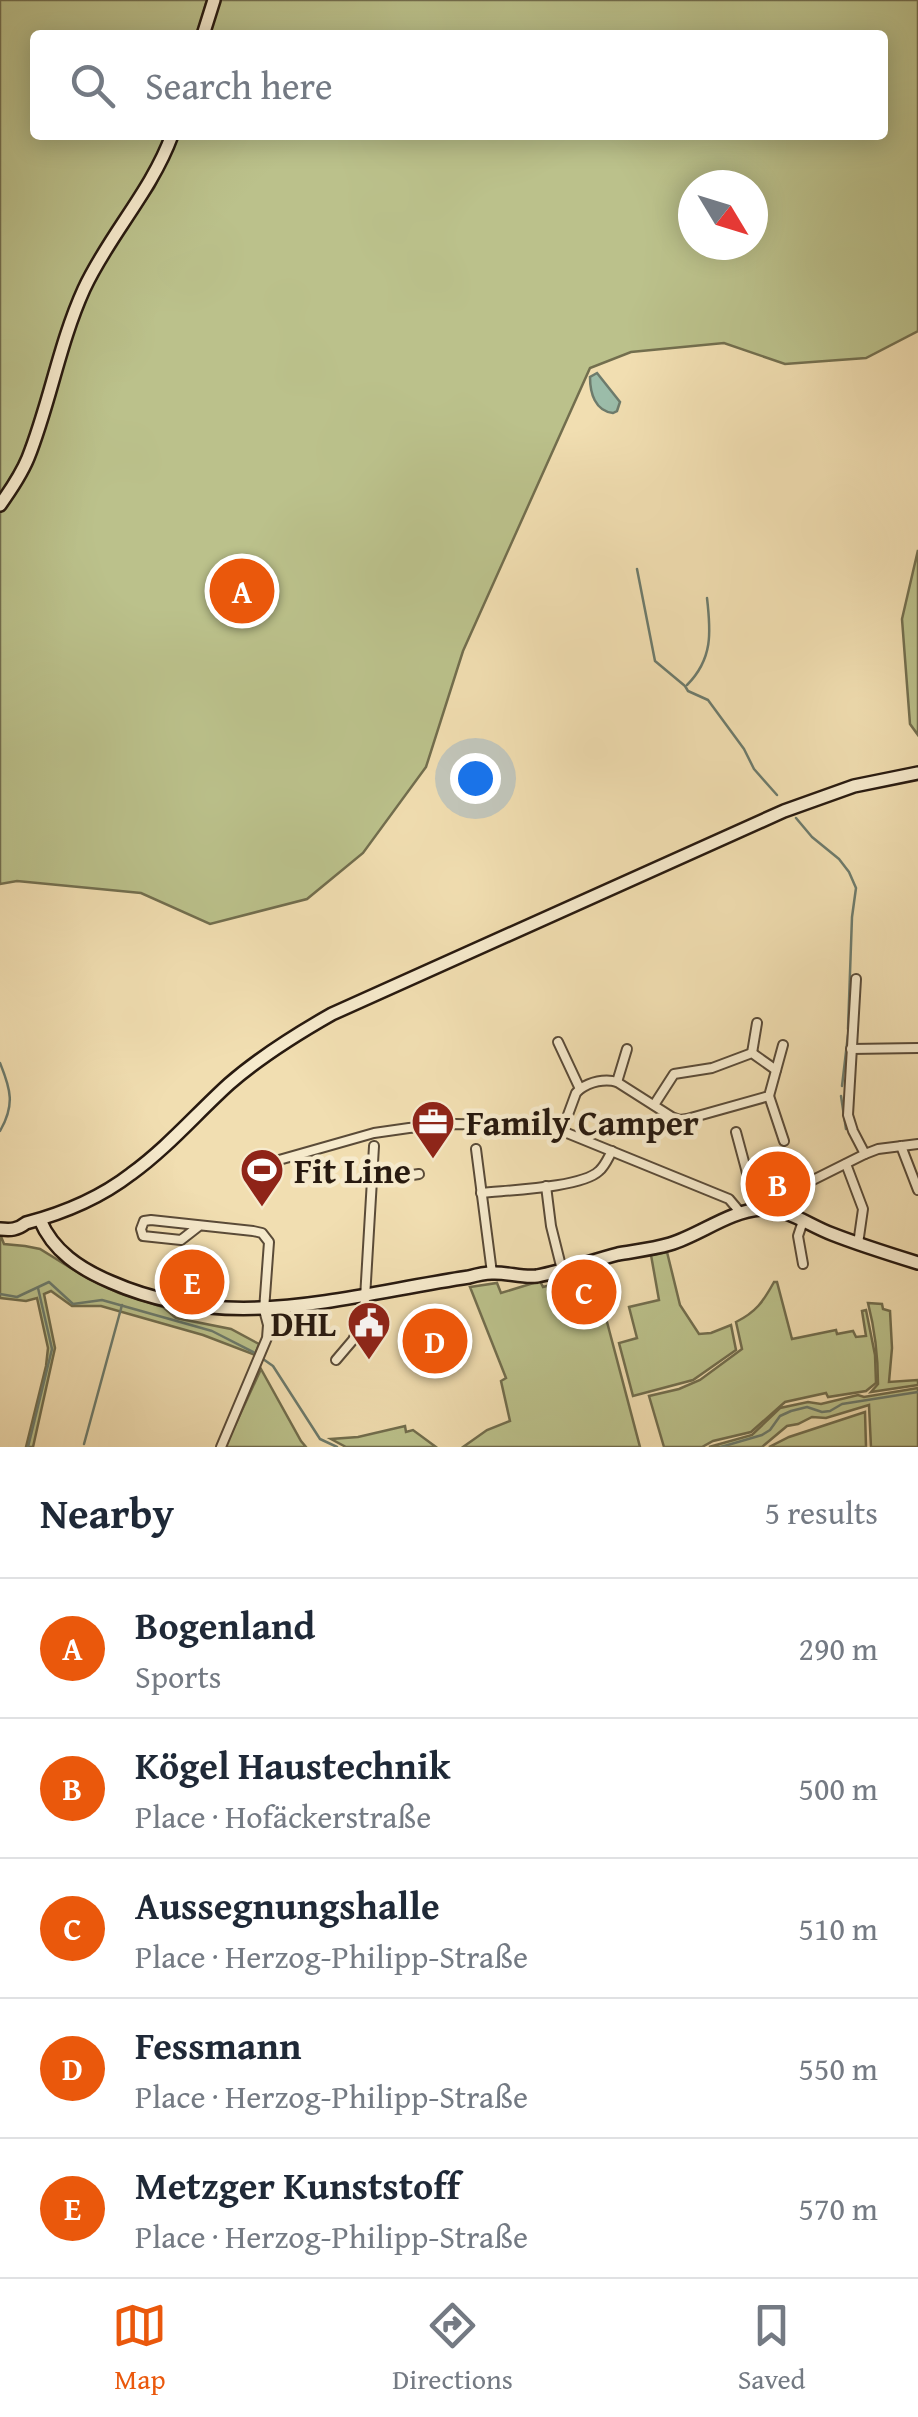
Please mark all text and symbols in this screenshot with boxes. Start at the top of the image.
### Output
search box [30,30,888,140]
text: Search here [145,57,333,113]
icon: search [65,58,120,113]
north arrow [678,170,768,260]
pin: A [210,554,274,628]
your location [450,753,501,804]
place label: Family Camper [466,1097,699,1148]
office icon: Family Camper [410,1099,456,1160]
place label: Fit Line [294,1145,411,1196]
pin: B [746,1146,810,1222]
sports icon: Fit Line [239,1147,285,1208]
pin: E [160,1244,224,1320]
pin: C [552,1254,616,1330]
place label: DHL [271,1298,336,1349]
public building icon: DHL [346,1300,392,1361]
pin: D [402,1304,468,1378]
text: Nearby [40,1482,174,1543]
text: 5 results [765,1489,878,1536]
text: Bogenland [135,1597,315,1653]
text: A [62,1625,83,1672]
text: 290 m [799,1625,878,1672]
text: Sports [135,1653,221,1700]
text: Kögel Haustechnik [135,1737,450,1793]
text: B [63,1765,82,1812]
text: 500 m [799,1765,878,1812]
text: Place · Hofäckerstraße [135,1793,431,1840]
text: Aussegnungshalle [135,1877,440,1933]
text: C [63,1905,82,1952]
text: 510 m [799,1905,878,1952]
text: Place · Herzog-Philipp-Straße [135,1933,528,1980]
text: Fessmann [135,2017,301,2073]
text: D [62,2045,83,2092]
text: 550 m [799,2045,878,2092]
text: Place · Herzog-Philipp-Straße [135,2073,528,2120]
text: Metzger Kunststoff [135,2157,460,2213]
text: E [64,2185,81,2232]
text: 570 m [799,2185,878,2232]
text: Place · Herzog-Philipp-Straße [135,2213,528,2260]
tab: Map [112,2298,167,2399]
tab: Directions [392,2298,513,2399]
tab: Saved [738,2298,806,2399]

